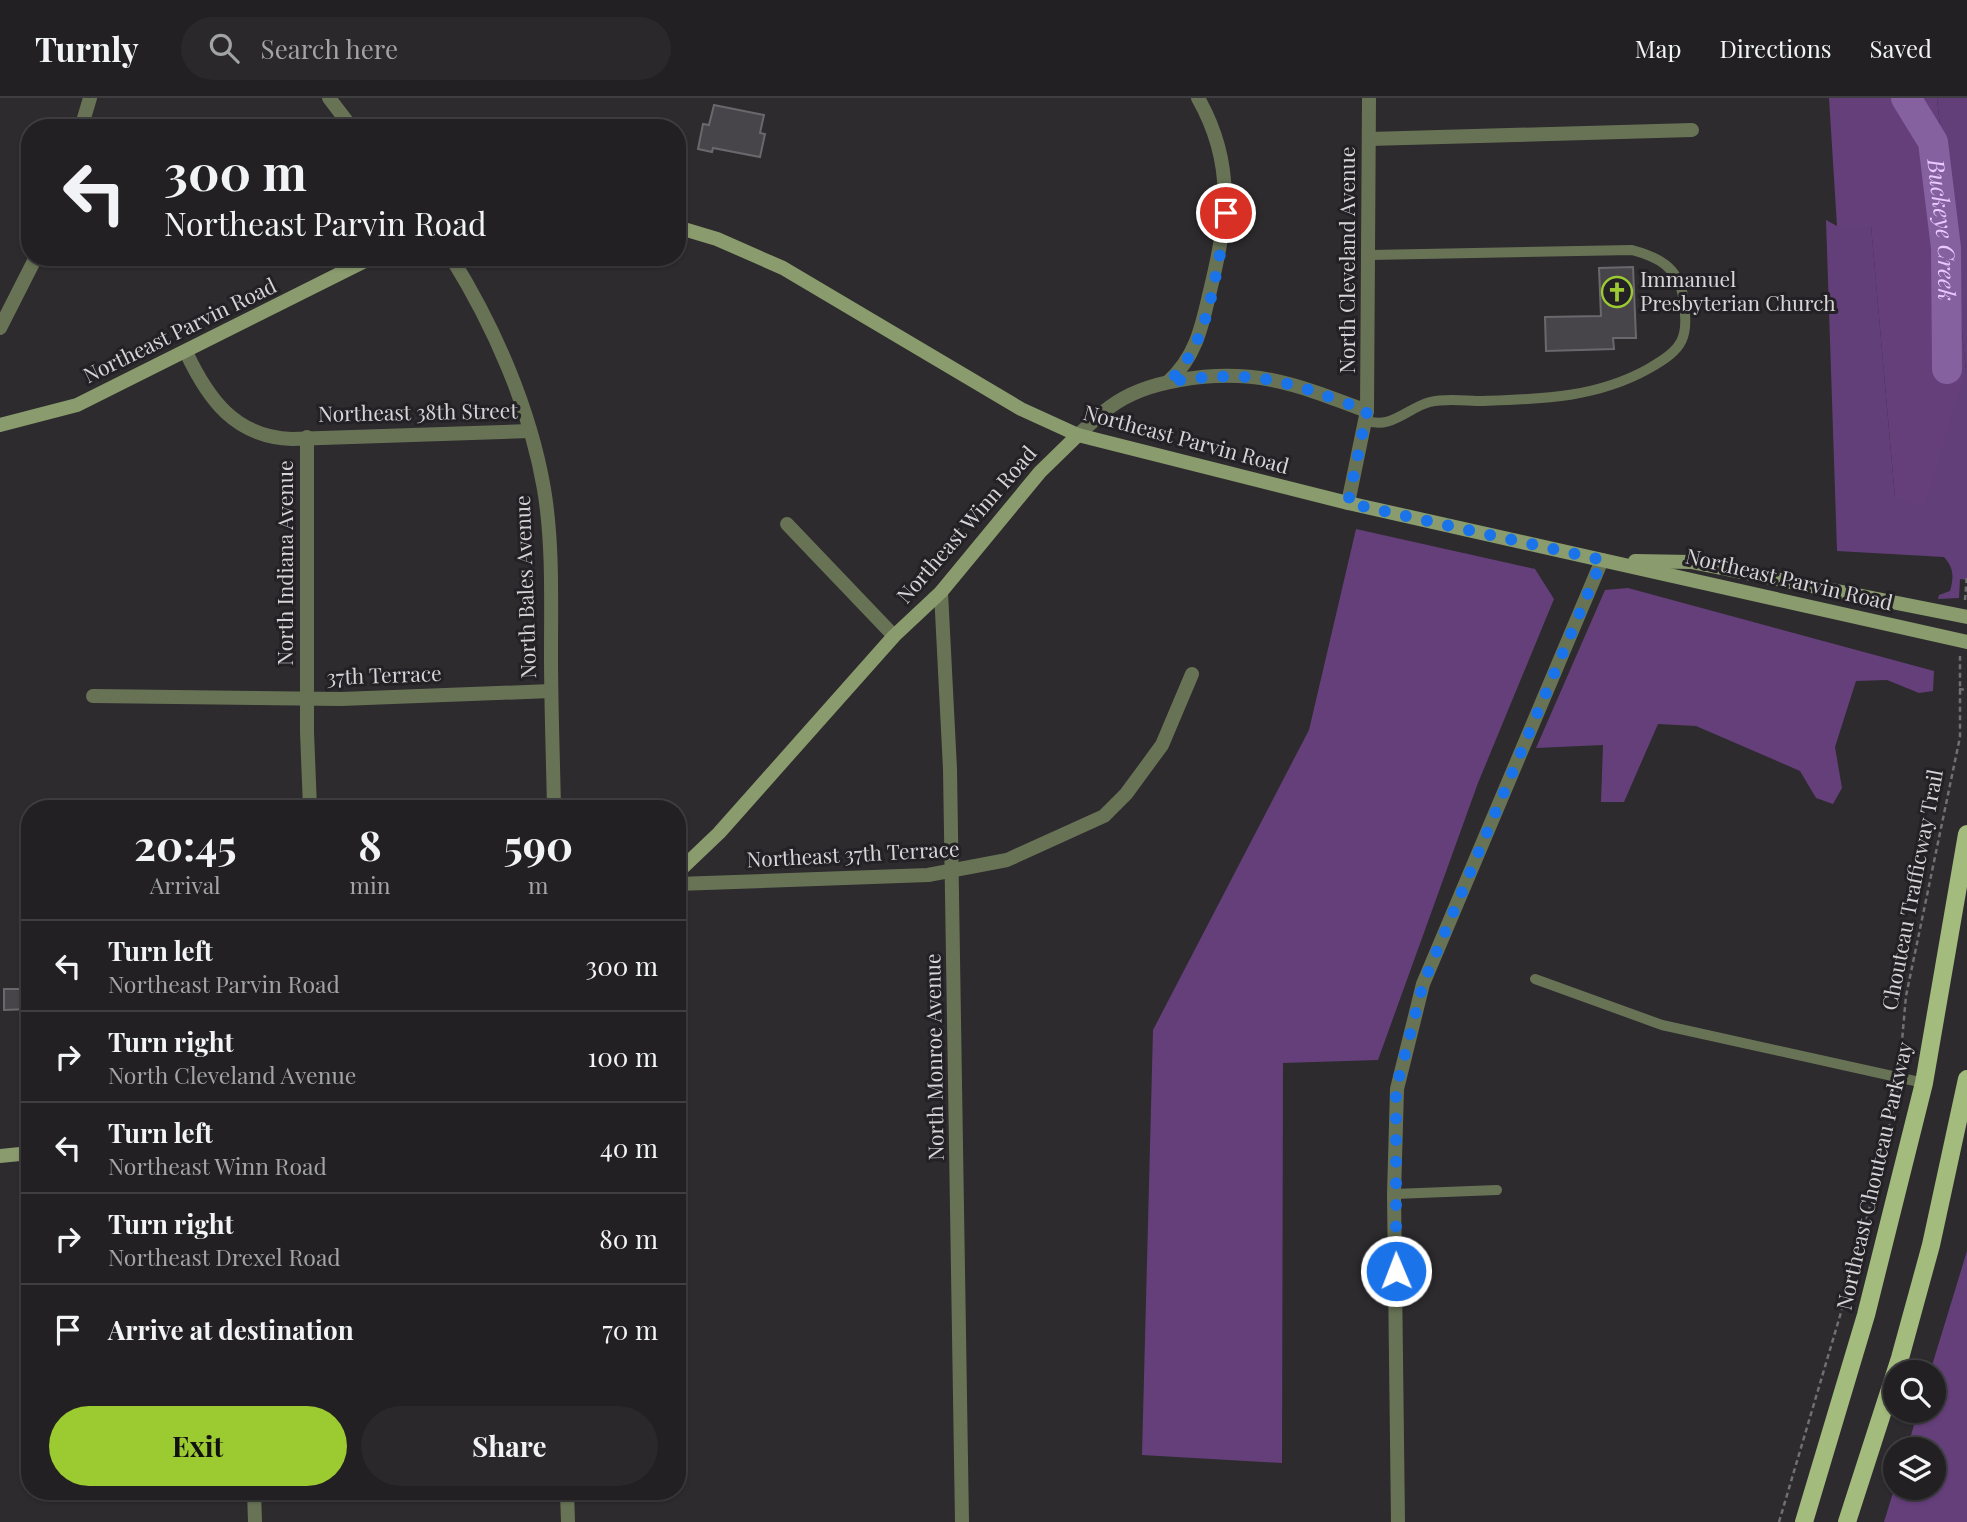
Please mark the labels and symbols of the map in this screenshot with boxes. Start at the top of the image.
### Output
street label: North Cleveland Avenue [1332,147,1360,373]
water label: Buckeye Creek [1921,156,1963,301]
pin [1196,183,1256,243]
place label: Immanuel Presbyterian Church [1640,264,1836,316]
street label: Northeast Parvin Road [78,270,280,388]
church icon: Immanuel Presbyterian Church [1600,275,1634,309]
street label: Northeast 38th Street [318,395,519,427]
street label: Northeast Parvin Road [1081,397,1292,479]
street label: Northeast Winn Road [889,439,1042,608]
street label: North Indiana Avenue [270,460,298,666]
street label: North Bales Avenue [507,495,541,679]
street label: Northeast Parvin Road [1683,541,1896,616]
street label: 37th Terrace [326,658,442,690]
street label: Chouteau Trafficway Trail [1874,767,1948,1013]
street label: Northeast 37th Terrace [746,833,960,873]
street label: North Monroe Avenue [917,953,949,1161]
street label: Northeast Chouteau Parkway [1829,1038,1918,1312]
position arrow [1359,1234,1433,1308]

